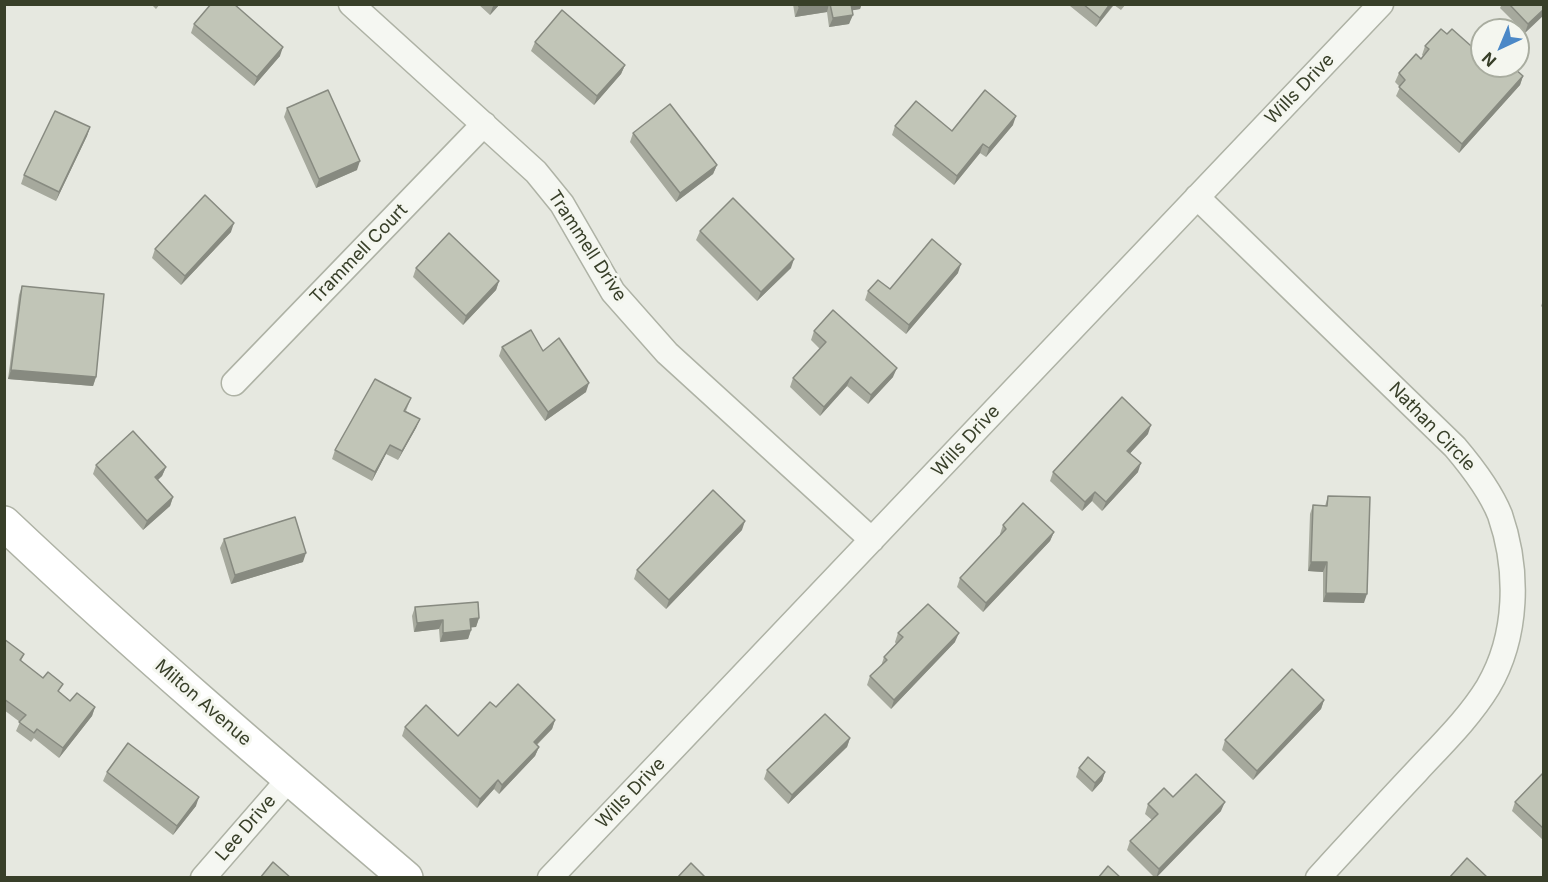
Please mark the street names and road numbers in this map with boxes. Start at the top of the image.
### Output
street label: Wills Drive [1261,49,1339,129]
street label: Trammell Drive [543,186,631,306]
street label: Trammell Court [306,199,412,309]
street label: Nathan Circle [1384,378,1480,476]
street label: Wills Drive [927,401,1005,481]
street label: Milton Avenue [150,655,256,751]
street label: Wills Drive [592,753,670,833]
street label: Lee Drive [211,790,281,866]

